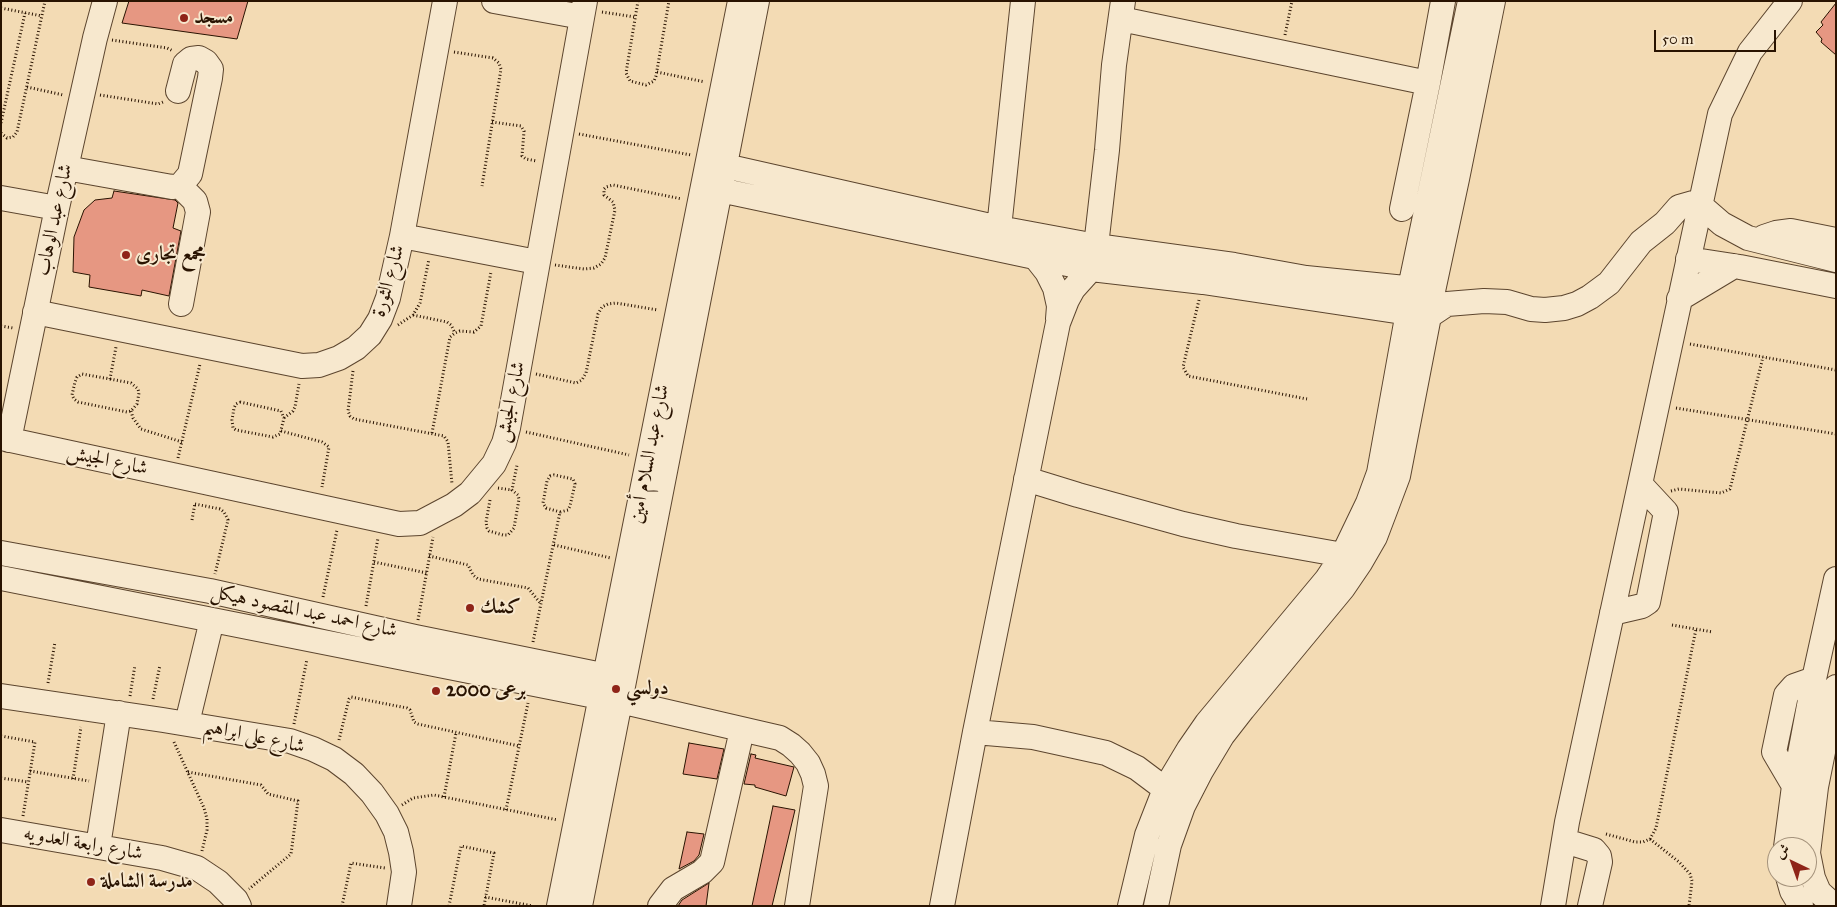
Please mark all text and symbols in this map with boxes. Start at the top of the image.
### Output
place label: مسجد [194,6,233,30]
marker: مسجد [178,12,190,24]
scale bar [1657,20,1780,52]
text: 50 m [1662,30,1694,48]
street label: شارع عبد الوهاب [31,162,79,278]
street label: شارع الثورة [367,242,411,320]
place label: مجمع تجارى [136,243,205,267]
marker: مجمع تجارى [120,249,132,261]
street label: شارع الجيش [491,359,531,445]
street label: شارع عبد السلام أمين [625,382,675,526]
street label: شارع الجيش [64,441,150,481]
street label: شارع احمد عبد المقصود هيكل [209,581,399,643]
place label: كشك [480,596,521,620]
marker: كشك [464,602,476,614]
place label: دولسي [626,677,669,701]
place label: برعى 2000 [446,679,526,703]
marker: دولسي [610,683,622,695]
marker: برعى 2000 [430,685,442,697]
street label: شارع على ابراهيم [201,715,307,759]
street label: شارع رابعة العدويه [21,822,145,866]
north arrow [1767,837,1817,887]
text: ش [1771,840,1793,862]
place label: مدرسة الشاملة [101,870,193,894]
marker: مدرسة الشاملة [85,876,97,888]

